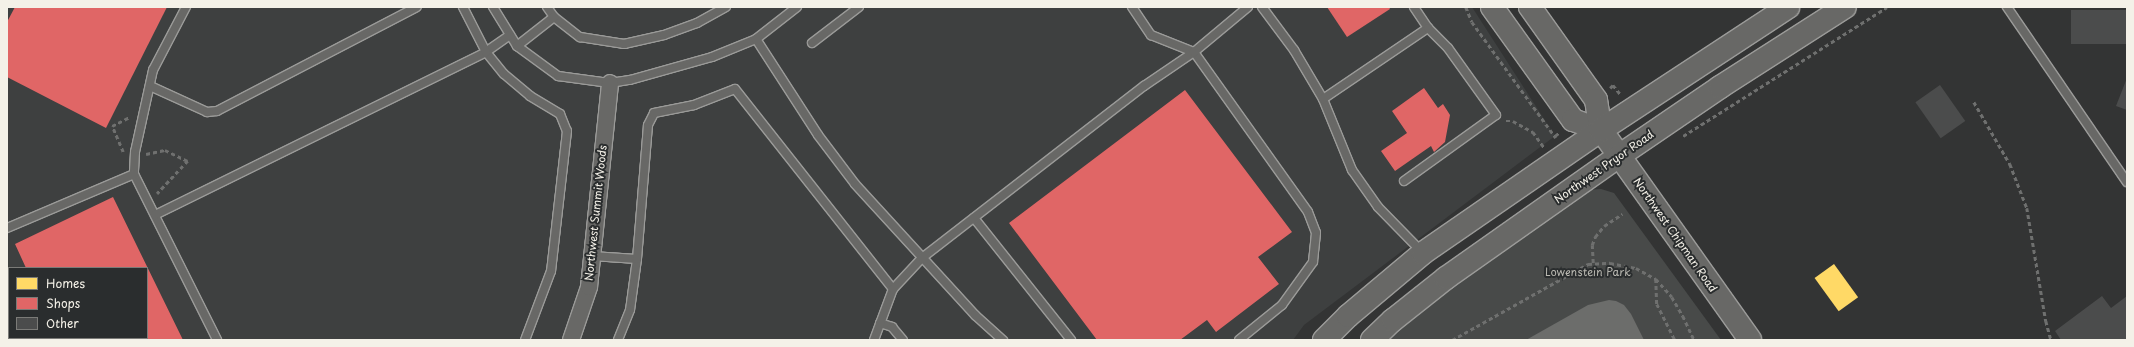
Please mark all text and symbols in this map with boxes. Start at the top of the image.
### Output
street label: Northwest Pryor Road [1552,128,1656,206]
street label: Northwest Summit Woods [582,144,610,282]
street label: Northwest Chipman Road [1631,175,1719,295]
park label: Lowenstein Park [1545,265,1631,279]
legend [8,267,148,339]
text: Homes [46,274,85,292]
text: Shops [46,294,80,312]
text: Other [46,314,79,332]

